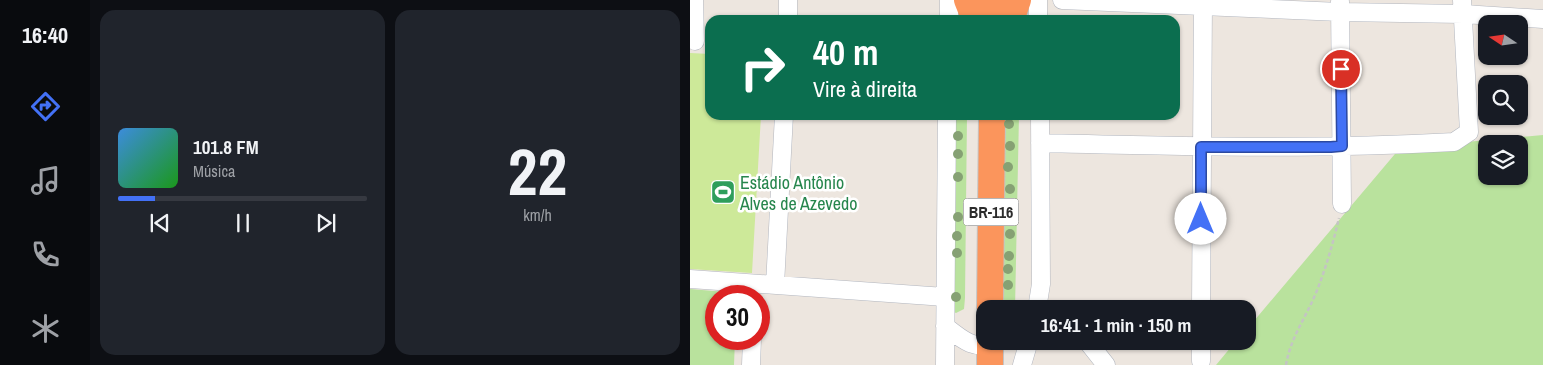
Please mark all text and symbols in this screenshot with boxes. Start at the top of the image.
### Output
north arrow [1478,15,1528,65]
map controls [1478,15,1528,185]
text: 16:40 [22,20,68,50]
text: 40 m [813,29,878,76]
icon: right [730,35,795,100]
pin [1320,48,1362,90]
icon: arrive [1327,55,1355,83]
text: Vire à direita [813,74,917,104]
button: search [1478,75,1528,125]
icon: directions [28,89,63,124]
text: 22 [508,128,567,215]
text: 101.8 FM [193,134,259,160]
button: layers [1478,135,1528,185]
text: Música [193,160,235,182]
icon: music [28,163,63,198]
place label: Estádio Antônio Alves de Azevedo [739,170,857,216]
sports icon: Estádio Antônio Alves de Azevedo [710,179,736,205]
position arrow [1174,192,1226,244]
road number: BR-116 [964,198,1018,226]
text: km/h [523,204,552,226]
icon: previous [146,209,174,237]
icon: pause [229,209,257,237]
icon: next [312,209,340,237]
icon: phone [28,237,63,272]
speed limit sign: 30 [705,285,770,350]
icon: climate [28,311,63,346]
text: 16:41 · 1 min · 150 m [1041,312,1191,338]

